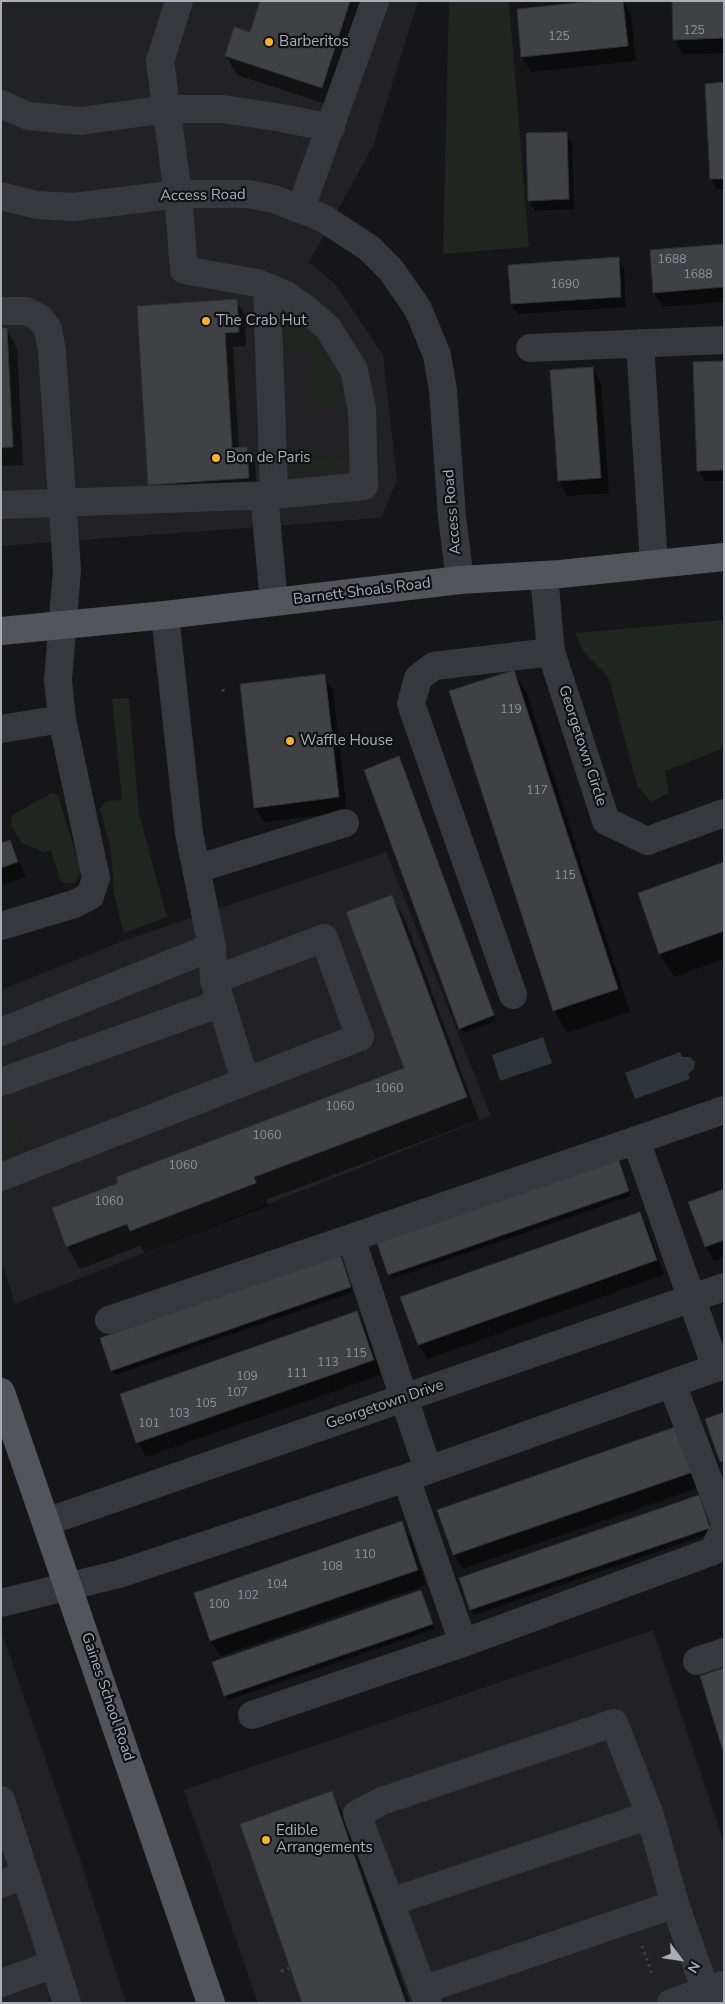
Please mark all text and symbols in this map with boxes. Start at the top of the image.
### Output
house number: 125 [683,24,705,38]
house number: 125 [548,30,570,44]
place label: Barberitos [279,33,349,51]
marker: Barberitos [263,36,275,48]
street label: Access Road [160,186,246,206]
house number: 1688 [658,253,686,267]
house number: 1688 [684,268,712,282]
house number: 1690 [551,278,579,292]
place label: The Crab Hut [216,312,306,330]
marker: The Crab Hut [200,315,212,327]
place label: Bon de Paris [226,449,311,467]
marker: Bon de Paris [210,452,222,464]
street label: Access Road [440,469,466,555]
street label: Barnett Shoals Road [292,575,432,609]
street label: Georgetown Circle [554,683,610,809]
house number: 119 [500,703,522,717]
place label: Waffle House [300,732,393,750]
marker: Waffle House [284,735,296,747]
house number: 117 [526,784,548,798]
house number: 115 [554,869,576,883]
house number: 1060 [375,1082,403,1096]
house number: 1060 [326,1100,354,1114]
house number: 1060 [253,1129,281,1143]
house number: 1060 [169,1159,197,1173]
house number: 1060 [95,1195,123,1209]
house number: 115 [345,1347,367,1361]
house number: 113 [317,1356,339,1370]
house number: 111 [286,1367,308,1381]
house number: 109 [236,1370,258,1384]
street label: Georgetown Drive [324,1376,446,1434]
house number: 107 [226,1386,248,1400]
house number: 105 [195,1397,217,1411]
house number: 103 [168,1407,190,1421]
house number: 101 [138,1417,160,1431]
house number: 110 [354,1548,376,1562]
house number: 108 [321,1560,343,1574]
house number: 104 [266,1578,288,1592]
house number: 102 [237,1589,259,1603]
house number: 100 [208,1598,230,1612]
street label: Gaines School Road [77,1631,137,1763]
place label: Edible Arrangements [276,1822,373,1857]
marker: Edible Arrangements [260,1834,272,1846]
north arrow [655,1934,705,1984]
text: N [682,1958,704,1976]

